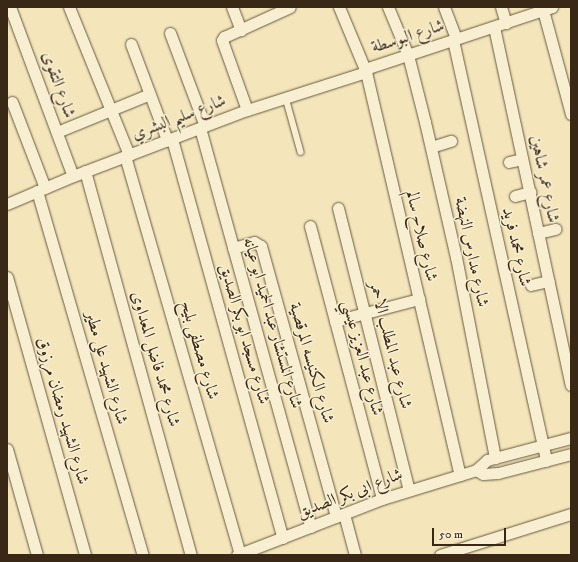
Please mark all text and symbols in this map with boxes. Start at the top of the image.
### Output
street label: شارع البوسطة [369,16,447,58]
street label: شارع التقوى [37,49,79,121]
street label: شارع سليم البشري [129,91,229,145]
street label: شارع عمر شاهين [525,133,563,225]
street label: شارع صلاح سالم [401,189,441,283]
street label: شارع مدارس النهضة [449,195,493,309]
street label: شارع محمد فريد [497,205,535,289]
street label: شارع المستشار عبد الحميد ابو عيانه [238,235,306,411]
street label: شارع مسجد ابو بكر الصديق [214,261,274,407]
street label: شارع عبد المطلب الاحمر [364,279,416,411]
street label: شارع محمد فاضل المعداوى [126,289,184,429]
street label: شارع مصطفى بليح [175,298,223,402]
street label: شارع عبد العزيز عيسي [337,298,387,418]
street label: شارع الكنيسه المرقصية [284,300,338,426]
street label: شارع الشهيد على مطير [80,309,132,427]
street label: شارع الشهيد رمضان مرزوق [31,335,93,487]
street label: شارع ابى بكر الصديق [294,464,406,524]
scale bar [434,520,508,546]
text: 50 m [439,527,463,542]

